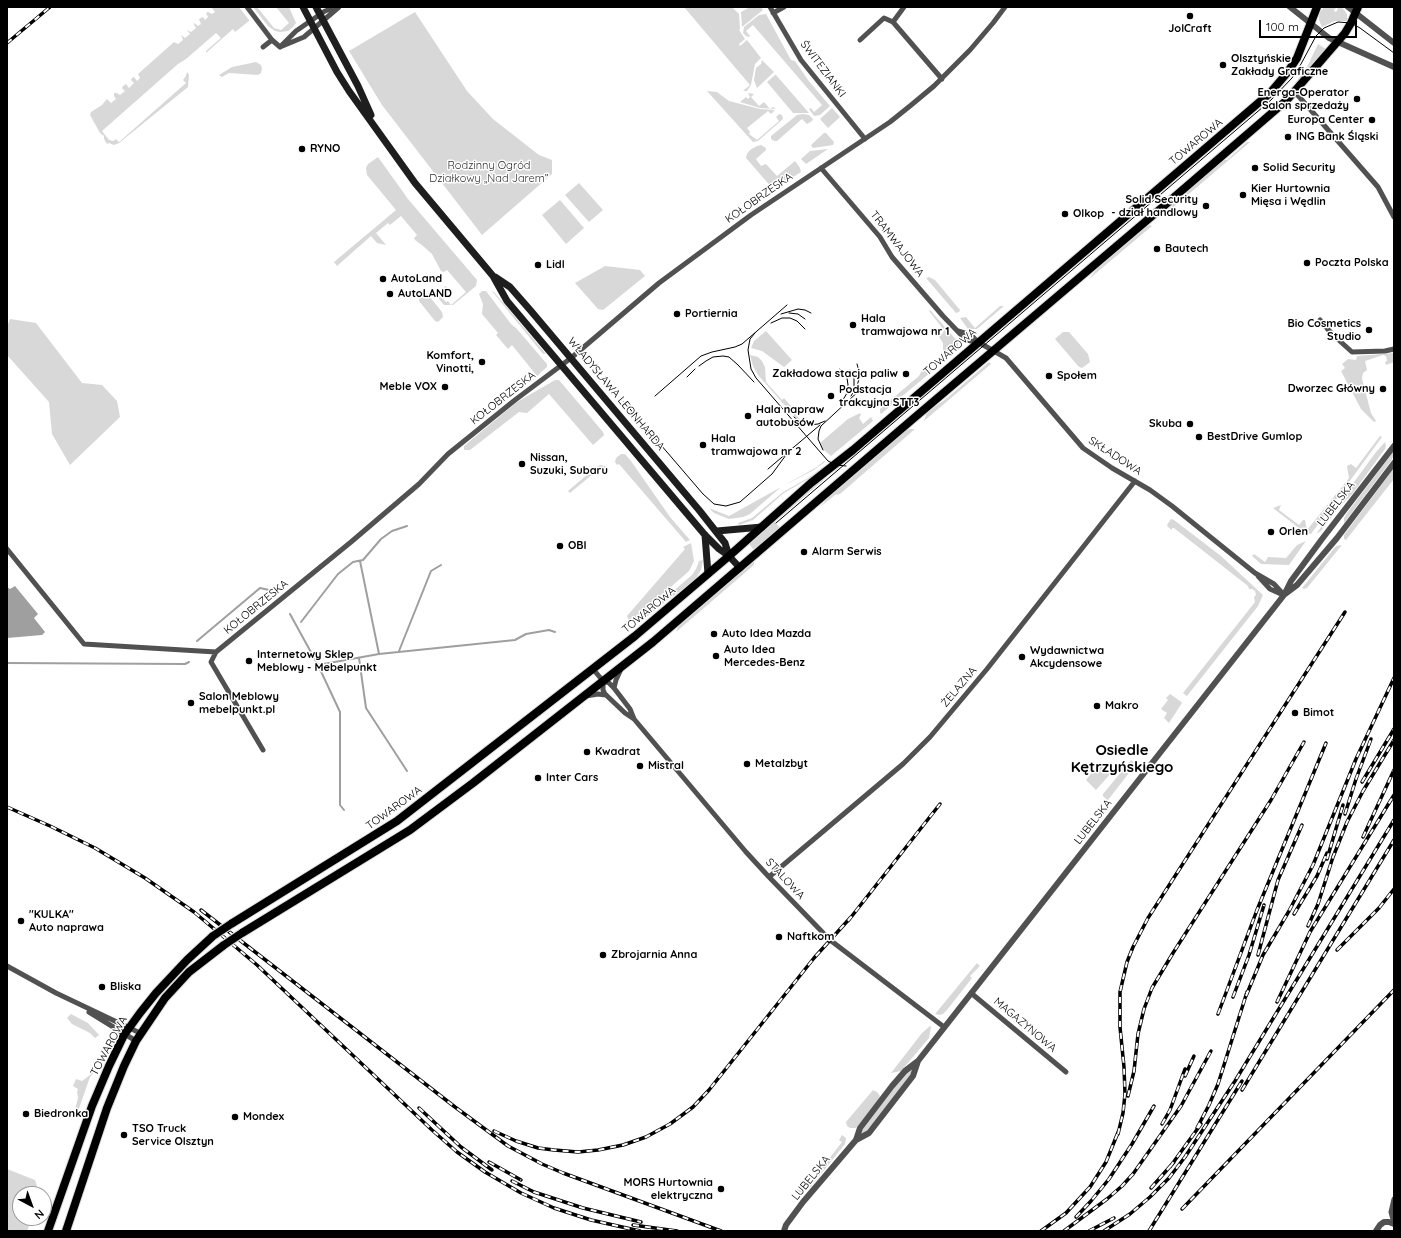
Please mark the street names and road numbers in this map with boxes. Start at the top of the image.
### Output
street label: ŚWITEZIANKI [797,38,849,100]
street label: TOWAROWA [1167,116,1225,168]
street label: KOŁOBRZESKA [723,170,795,226]
street label: TRAMWAJOWA [867,208,927,280]
street label: TOWAROWA [921,326,979,378]
street label: WŁADYSŁAWA LEONHARDA [565,335,667,453]
street label: KOŁOBRZESKA [468,369,538,427]
street label: SKŁADOWA [1086,434,1144,478]
street label: LUBELSKA [1314,479,1358,529]
street label: KOŁOBRZESKA [221,577,291,637]
street label: TOWAROWA [620,584,678,636]
street label: ŻELAZNA [938,664,980,710]
street label: TOWAROWA [364,783,424,833]
street label: LUBELSKA [1071,797,1115,847]
street label: STALOWA [763,856,807,902]
street label: MAGAZYNOWA [991,995,1059,1055]
street label: TOWAROWA [88,1014,130,1078]
street label: LUBELSKA [789,1153,833,1203]

